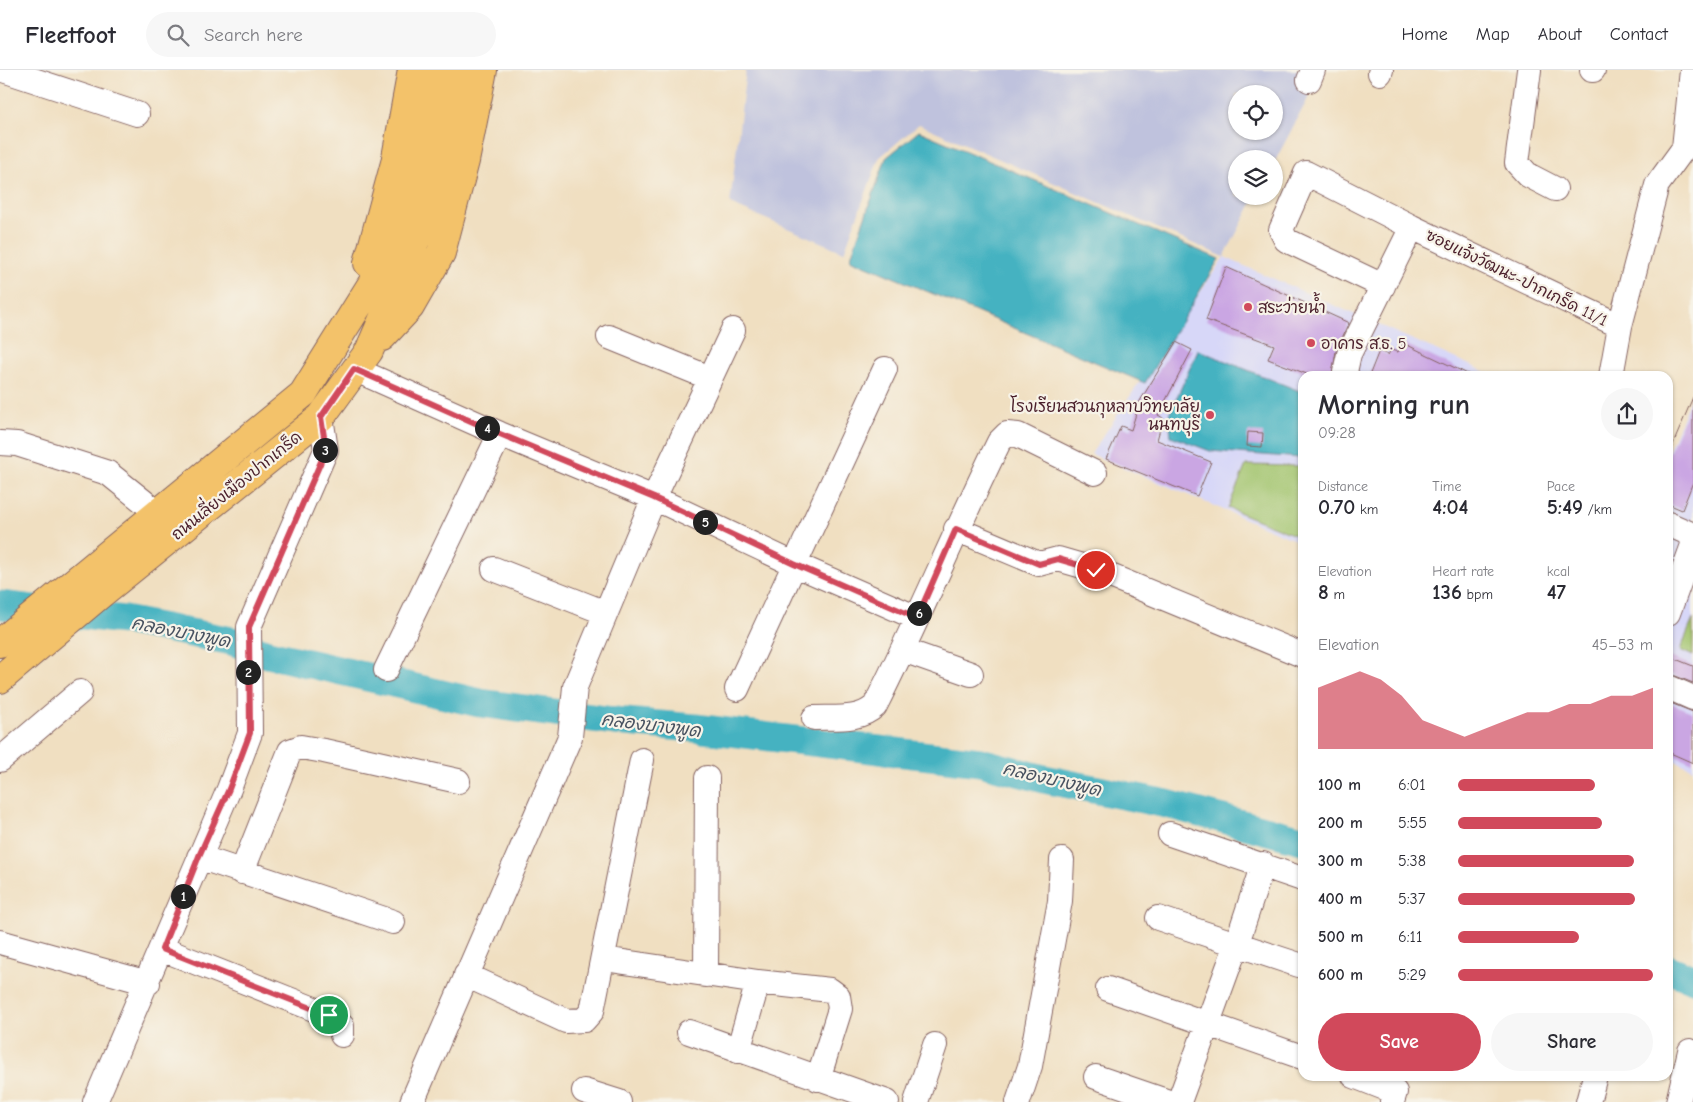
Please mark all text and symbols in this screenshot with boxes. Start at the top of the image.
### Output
search box [146,12,496,57]
text: Fleetfoot [25,21,116,49]
icon: search [164,21,192,49]
text: Search here [204,24,303,46]
text: Home [1401,24,1448,45]
text: Map [1476,24,1510,45]
text: About [1538,24,1582,45]
text: Contact [1610,24,1668,45]
map controls [1228,85,1283,205]
button: locate [1228,85,1283,140]
button: layers [1228,150,1283,205]
street label: ซอยแจ้งวัฒนะ-ปากเกร็ด 11/1 [1423,223,1612,330]
place label: สระว่ายน้ำ [1258,292,1326,317]
marker: สระว่ายน้ำ [1242,301,1254,313]
place label: อาคาร ส.ธ. 5 [1321,335,1407,353]
marker: อาคาร ส.ธ. 5 [1305,337,1317,349]
button: share [1601,388,1653,440]
text: Morning run [1318,389,1470,421]
place label: โรงเรียนสวนกุหลาบวิทยาลัย นนทบุรี [1010,395,1201,437]
marker: โรงเรียนสวนกุหลาบวิทยาลัย นนทบุรี [1204,409,1216,421]
pin: 4 [474,416,500,440]
text: 4 [484,420,491,437]
street label: ถนนเลี่ยงเมืองปากเกร็ด [164,422,305,544]
text: 09:28 [1318,424,1356,442]
pin: 3 [312,438,338,462]
text: 3 [322,442,329,459]
text: Distance [1318,478,1368,495]
text: Time [1432,478,1461,495]
text: Pace [1547,478,1575,495]
text: 0.70 [1318,495,1355,519]
text: 4:04 [1432,495,1468,519]
text: 5:49 [1547,495,1583,519]
text: km [1355,501,1378,518]
text: /km [1583,501,1612,518]
pin: 5 [692,510,718,534]
text: 5 [702,514,709,531]
pin [1075,549,1117,591]
icon: check [1082,556,1110,584]
text: Elevation [1318,563,1372,580]
text: Heart rate [1432,563,1494,580]
text: kcal [1547,563,1570,580]
text: 8 [1318,580,1329,604]
text: 136 [1432,580,1462,604]
text: 47 [1547,580,1566,604]
text: m [1329,586,1345,603]
text: bpm [1462,586,1493,603]
pin: 6 [906,600,932,626]
text: 6 [916,605,923,622]
water label: คลองบางพูด [130,613,233,654]
text: Elevation [1318,636,1379,654]
text: 45–53 m [1592,636,1653,654]
pin: 2 [236,660,260,684]
text: 2 [245,664,252,681]
water label: คลองบางพูด [600,709,702,744]
water label: คลองบางพูด [1000,758,1104,803]
text: 100 m [1318,776,1361,794]
text: 6:01 [1398,776,1426,794]
text: 200 m [1318,814,1363,832]
text: 5:55 [1398,814,1427,832]
text: 300 m [1318,852,1363,870]
text: 5:38 [1398,852,1426,870]
pin: 1 [170,884,196,908]
text: 1 [181,888,186,905]
text: 400 m [1318,890,1362,908]
text: 5:37 [1398,890,1425,908]
text: 500 m [1318,928,1363,946]
text: 6:11 [1398,928,1422,946]
text: 600 m [1318,966,1363,984]
text: 5:29 [1398,966,1426,984]
pin [308,994,350,1036]
icon: arrive [315,1001,343,1029]
button: Save [1318,1013,1481,1071]
button: Share [1491,1013,1653,1071]

